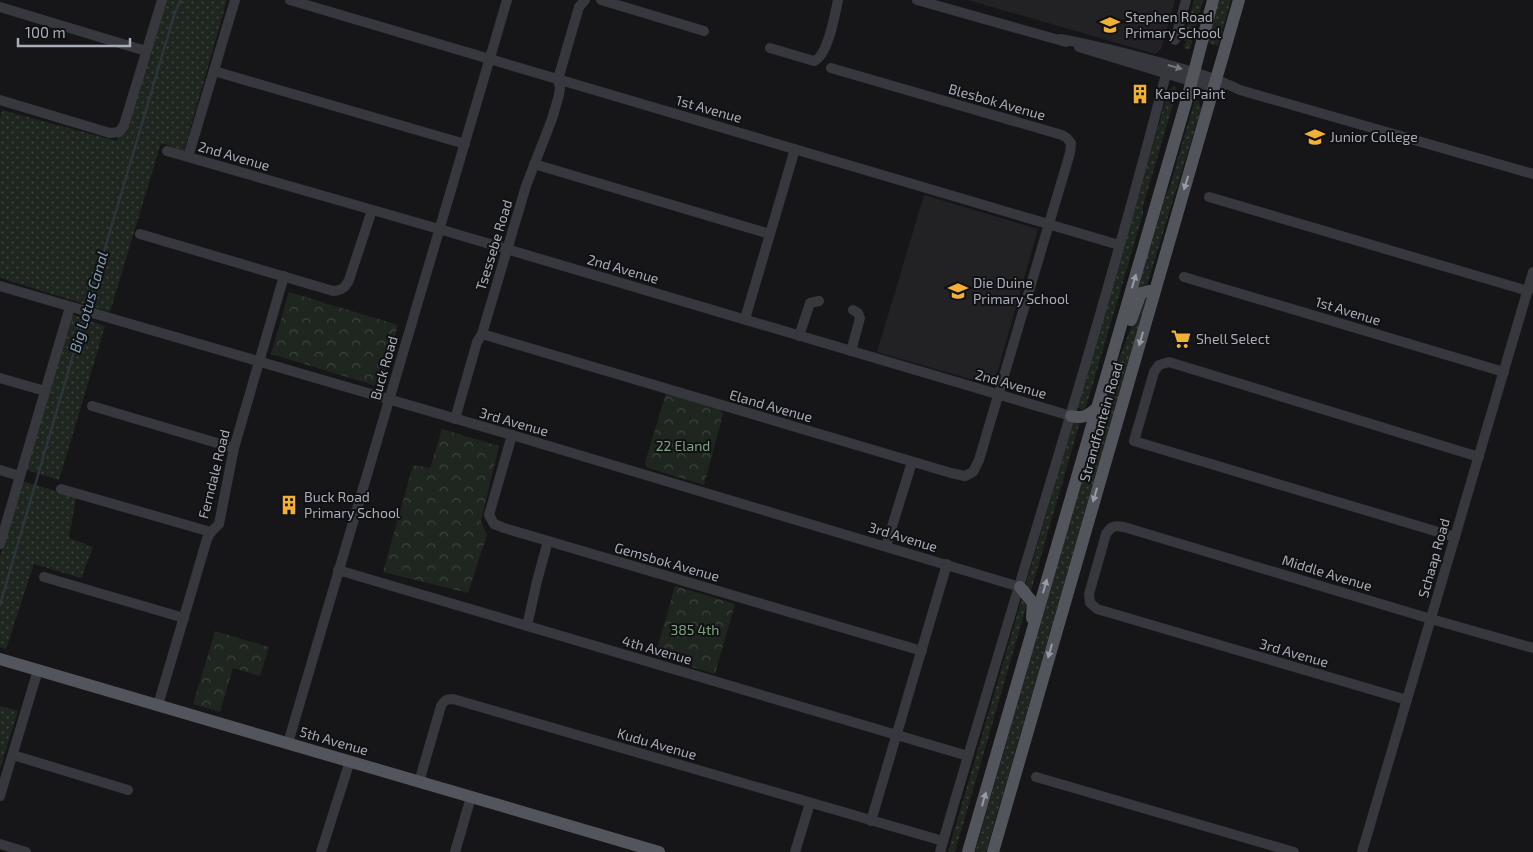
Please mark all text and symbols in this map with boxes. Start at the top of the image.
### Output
place label: Stephen Road Primary School [1125,8,1222,41]
school or university icon: Stephen Road Primary School [1099,14,1121,36]
scale bar [18,15,130,47]
text: 100 m [25,23,66,41]
one-way arrow [1168,63,1183,71]
street label: Blesbok Avenue [947,80,1048,123]
building icon: Kapci Paint [1129,83,1151,105]
place label: Kapci Paint [1155,85,1225,102]
street label: 1st Avenue [674,91,744,126]
school or university icon: Junior College [1304,126,1326,148]
place label: Junior College [1330,128,1418,145]
street label: 2nd Avenue [196,137,272,174]
one-way arrow [1182,175,1190,190]
street label: Tsessebe Road [472,197,515,292]
water label: Big Lotus Canal [65,249,111,354]
street label: 2nd Avenue [585,250,661,287]
one-way arrow [1130,273,1138,288]
place label: Die Duine Primary School [973,274,1070,307]
school or university icon: Die Duine Primary School [947,280,969,302]
street label: 1st Avenue [1313,292,1383,329]
supermarket icon: Shell Select [1170,328,1192,350]
place label: Shell Select [1196,330,1270,347]
one-way arrow [1136,331,1144,346]
street label: Buck Road [366,334,401,402]
street label: Strandfontein Road [1075,360,1126,484]
street label: 2nd Avenue [973,365,1049,402]
street label: Eland Avenue [728,386,815,425]
street label: 3rd Avenue [478,404,551,439]
street label: Ferndale Road [194,428,233,520]
park label: 22 Eland [656,437,710,454]
one-way arrow [1091,487,1099,502]
place label: Buck Road Primary School [304,488,401,521]
building icon: Buck Road Primary School [278,494,300,516]
street label: Schaap Road [1414,516,1453,599]
street label: 3rd Avenue [867,518,940,555]
street label: Gemsbok Avenue [613,538,722,585]
street label: Middle Avenue [1280,551,1374,594]
one-way arrow [1042,578,1050,593]
park label: 385 4th [671,621,720,638]
street label: 4th Avenue [620,631,694,668]
street label: 3rd Avenue [1258,635,1331,670]
one-way arrow [1046,643,1054,658]
street label: 5th Avenue [298,723,370,758]
street label: Kudu Avenue [615,724,699,763]
one-way arrow [980,792,988,807]

